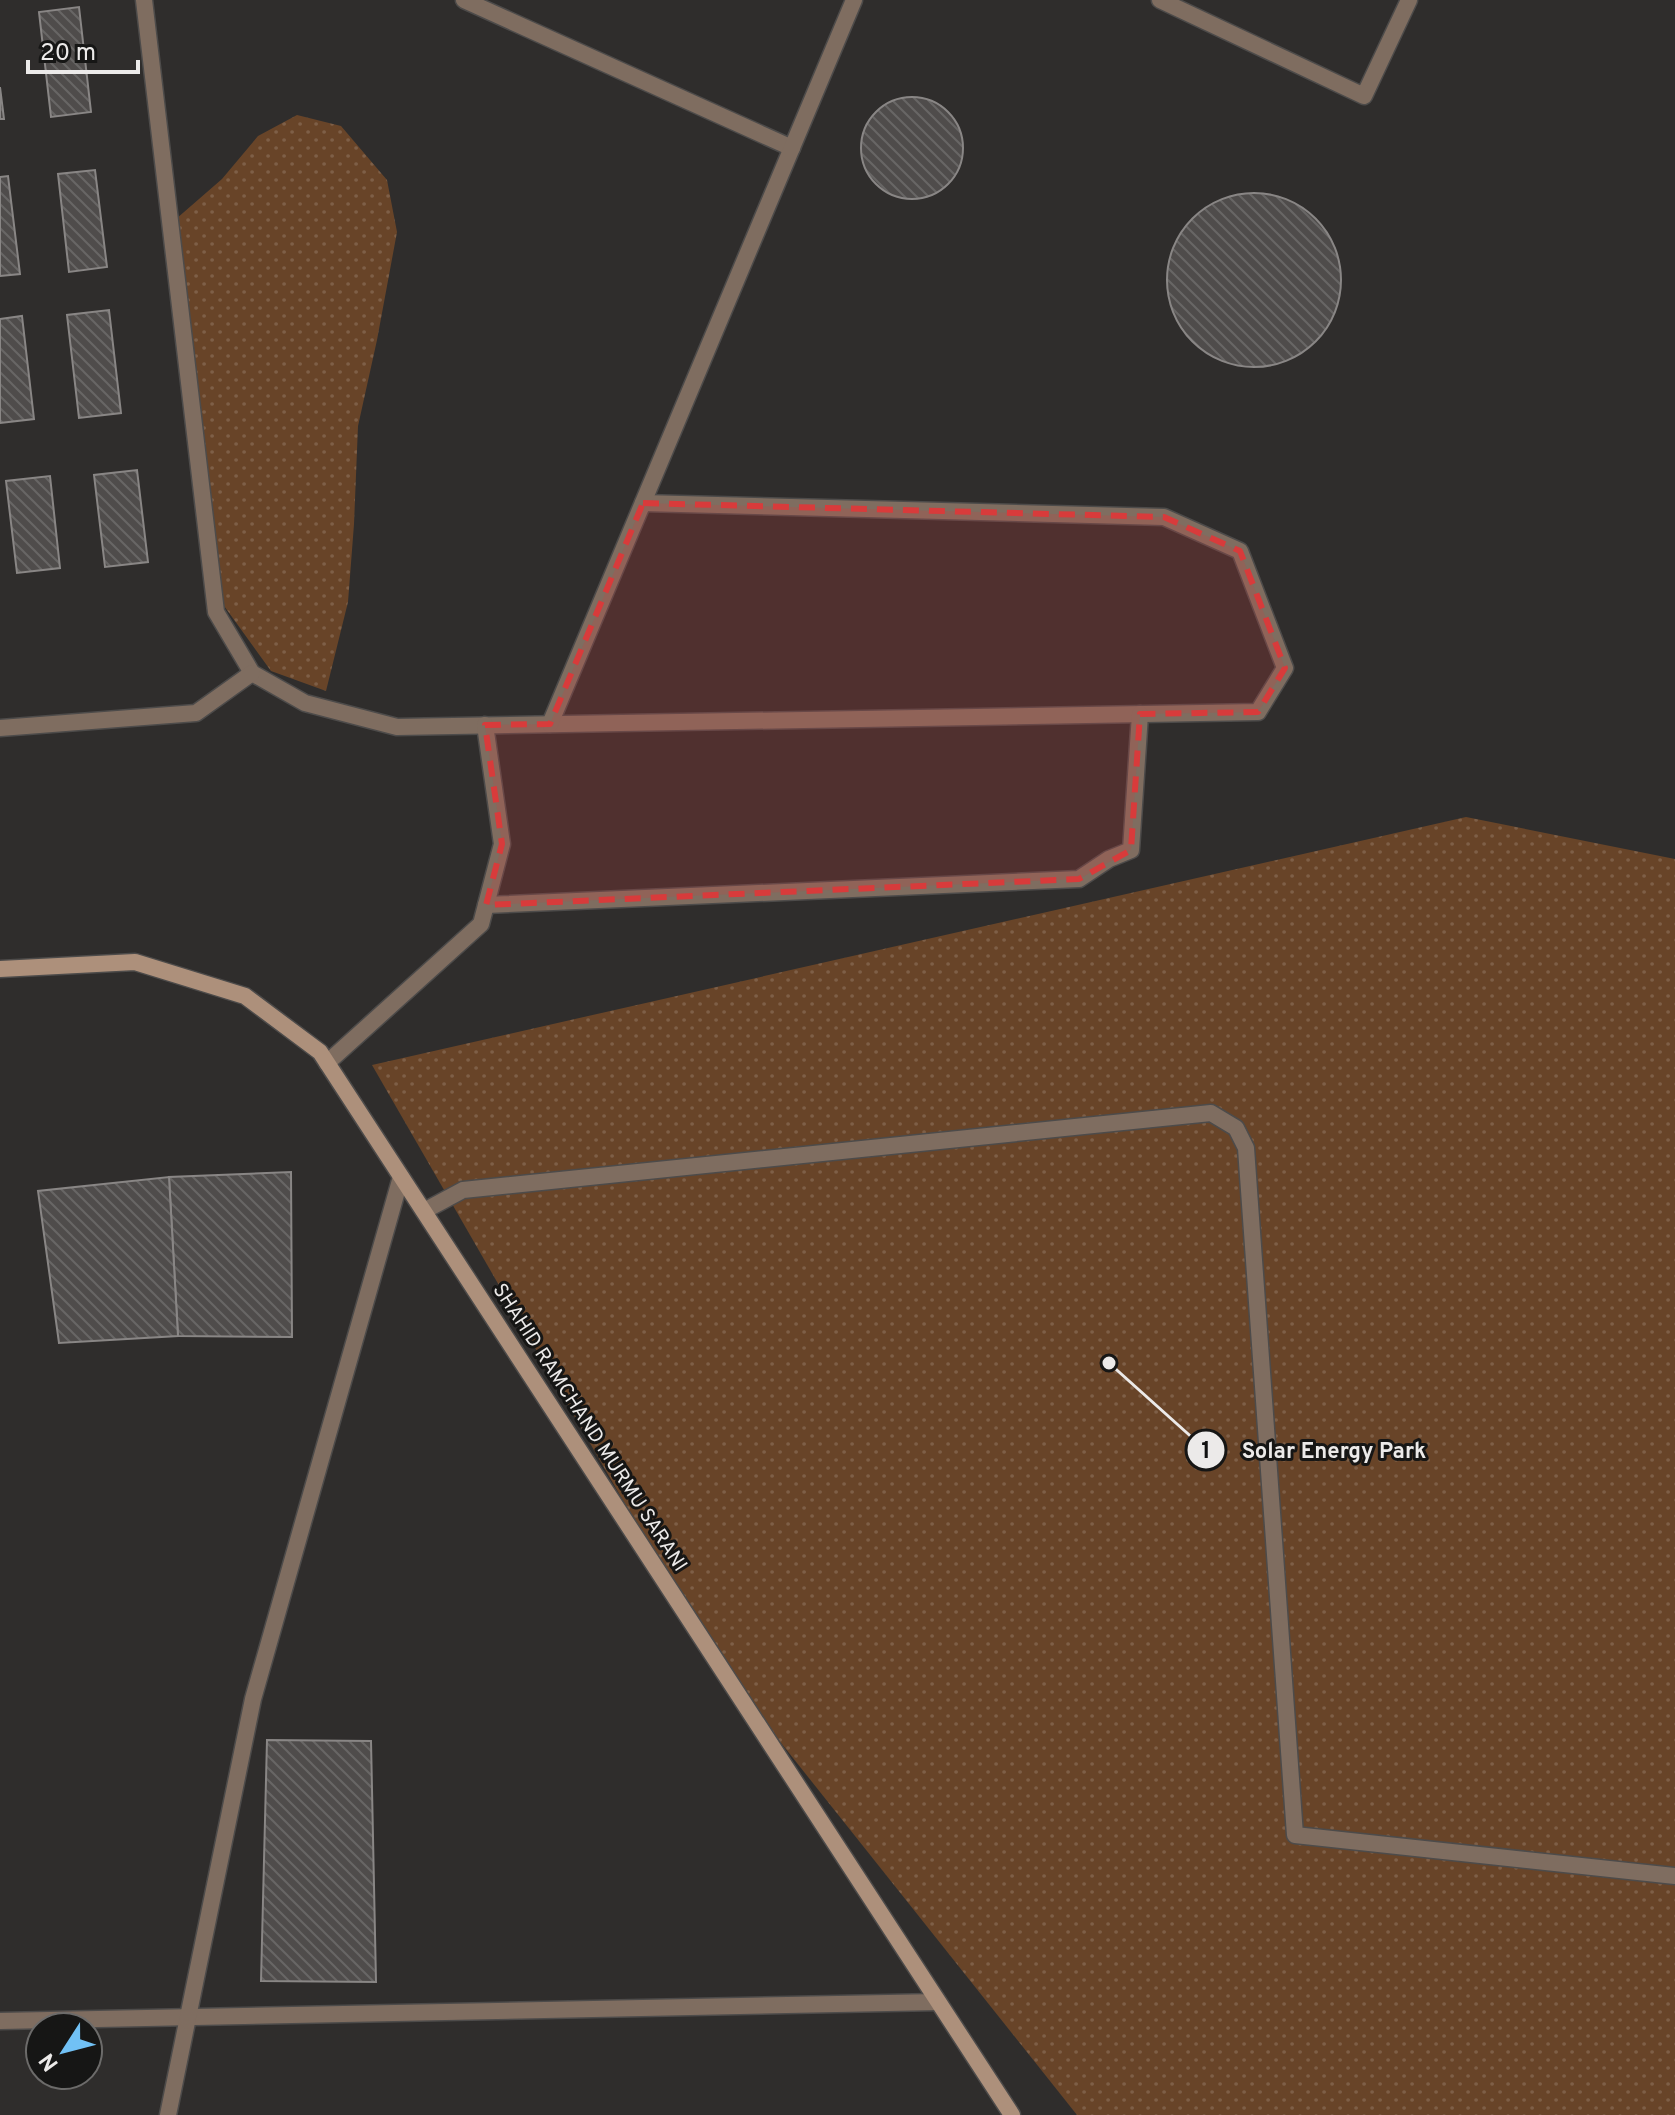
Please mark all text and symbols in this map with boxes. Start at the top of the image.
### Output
scale bar [28,24,138,74]
text: 20 m [40,39,96,69]
street label: SHAHID RAMCHAND MURMU SARANI [486,1279,692,1577]
callout: Solar Energy Park [1186,1427,1443,1473]
text: 1 [1201,1437,1211,1467]
text: Solar Energy Park [1242,1439,1426,1466]
north arrow [24,2011,104,2091]
text: N [34,2047,65,2076]

